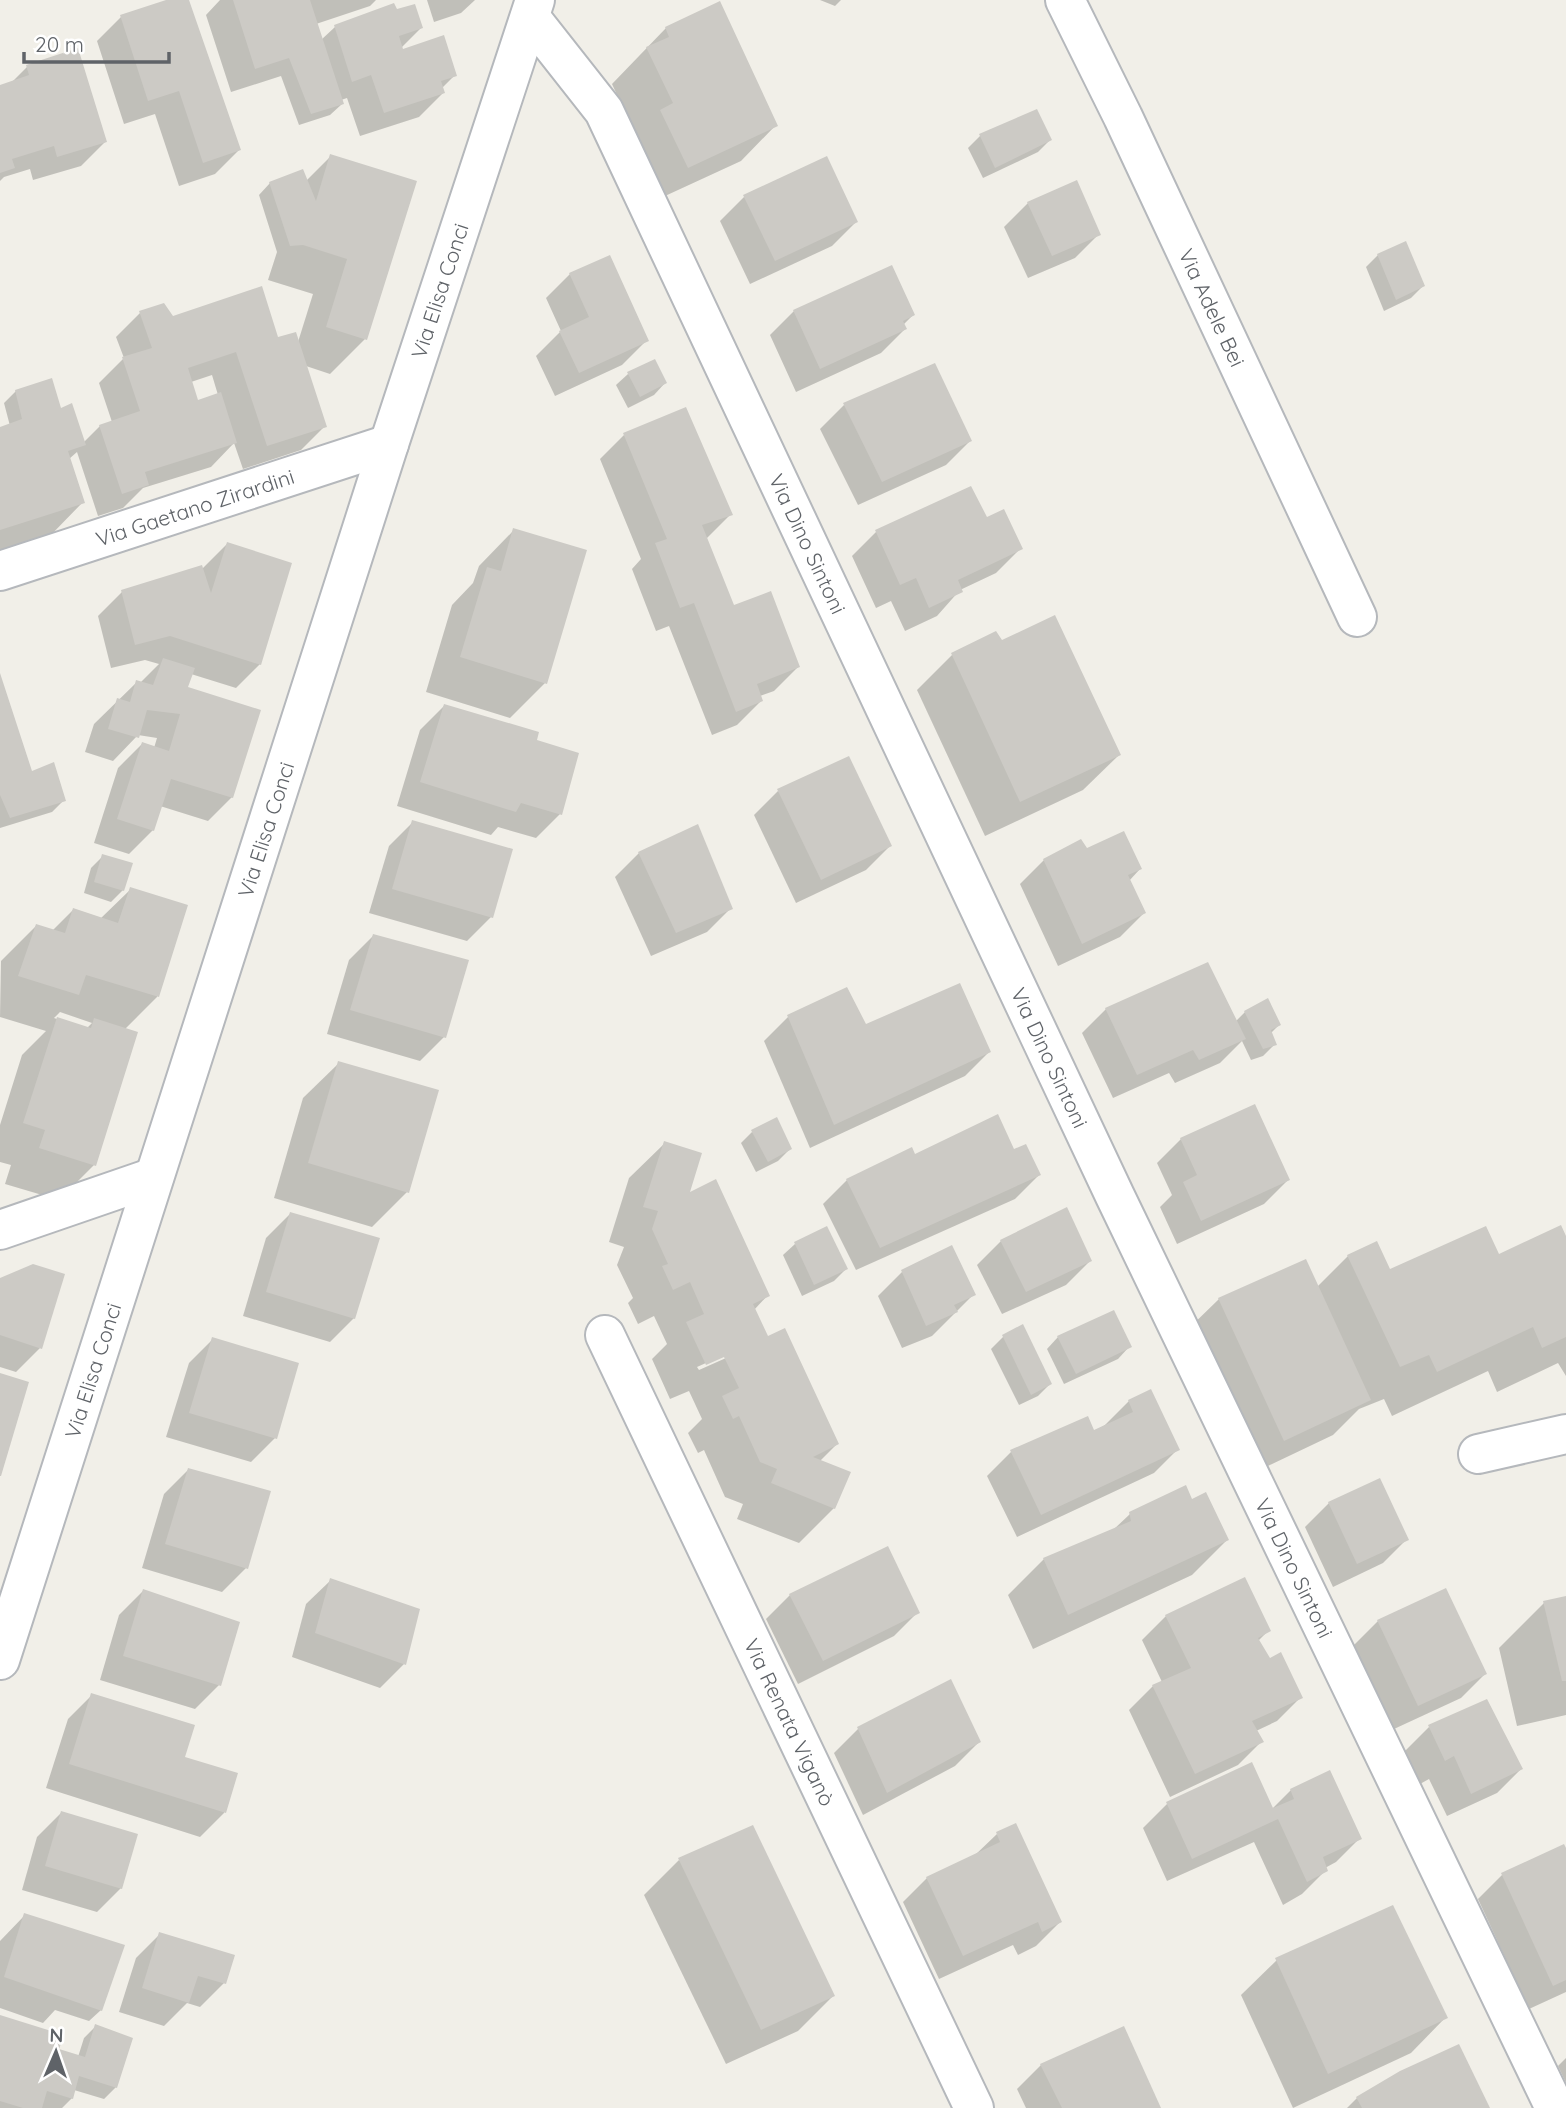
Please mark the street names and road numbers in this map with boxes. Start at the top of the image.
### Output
street label: Via Elisa Conci [405,220,474,362]
street label: Via Adele Bei [1173,244,1251,371]
street label: Via Gaetano Zirardini [92,463,297,552]
street label: Via Dino Sintoni [764,470,852,618]
street label: Via Elisa Conci [232,759,300,900]
street label: Via Dino Sintoni [1006,983,1094,1132]
street label: Via Elisa Conci [59,1300,126,1441]
street label: Via Dino Sintoni [1250,1494,1339,1642]
street label: Via Renata Viganò [739,1634,841,1810]

